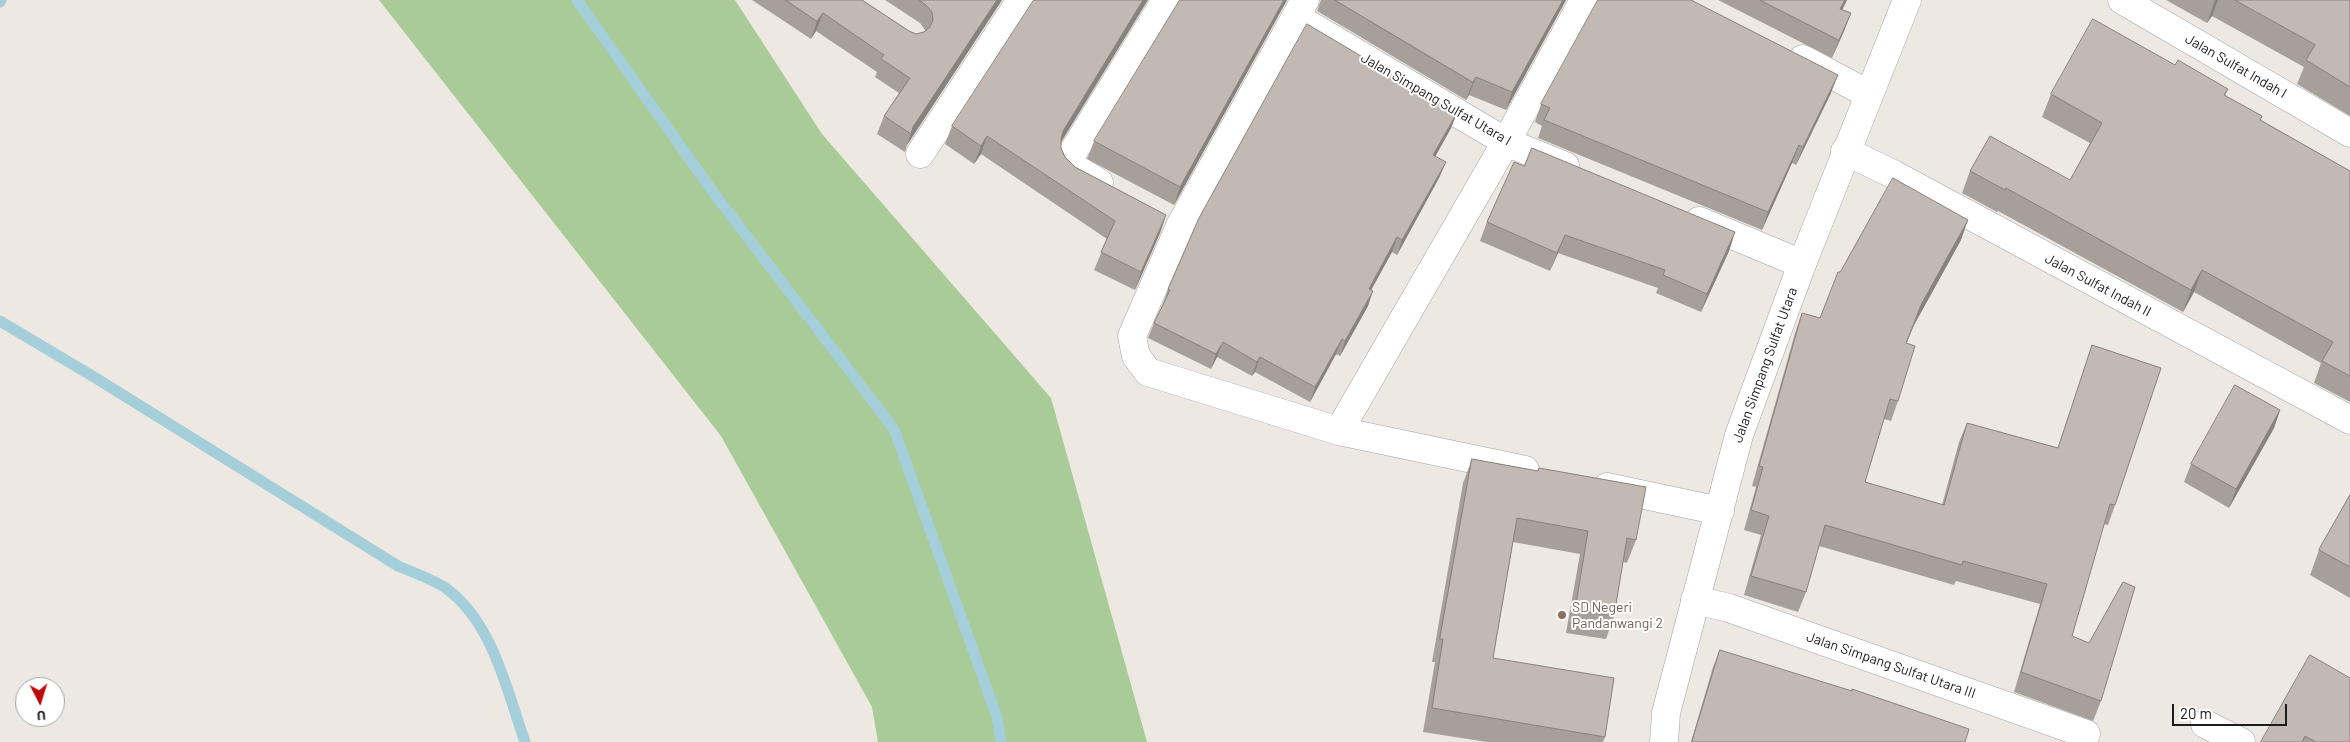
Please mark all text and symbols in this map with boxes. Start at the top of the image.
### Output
street label: Jalan Sulfat Indah I [2182,30,2290,102]
street label: Jalan Simpang Sulfat Utara I [1358,49,1514,149]
street label: Jalan Sulfat Indah II [2042,250,2154,320]
street label: Jalan Simpang Sulfat Utara [1729,285,1801,445]
place label: SD Negeri Pandanwangi 2 [1572,599,1663,632]
marker: SD Negeri Pandanwangi 2 [1556,609,1568,621]
street label: Jalan Simpang Sulfat Utara III [1804,628,1978,702]
north arrow [15,677,65,727]
scale bar [2175,694,2290,726]
text: 20 m [2180,704,2212,722]
text: U [36,708,46,725]

